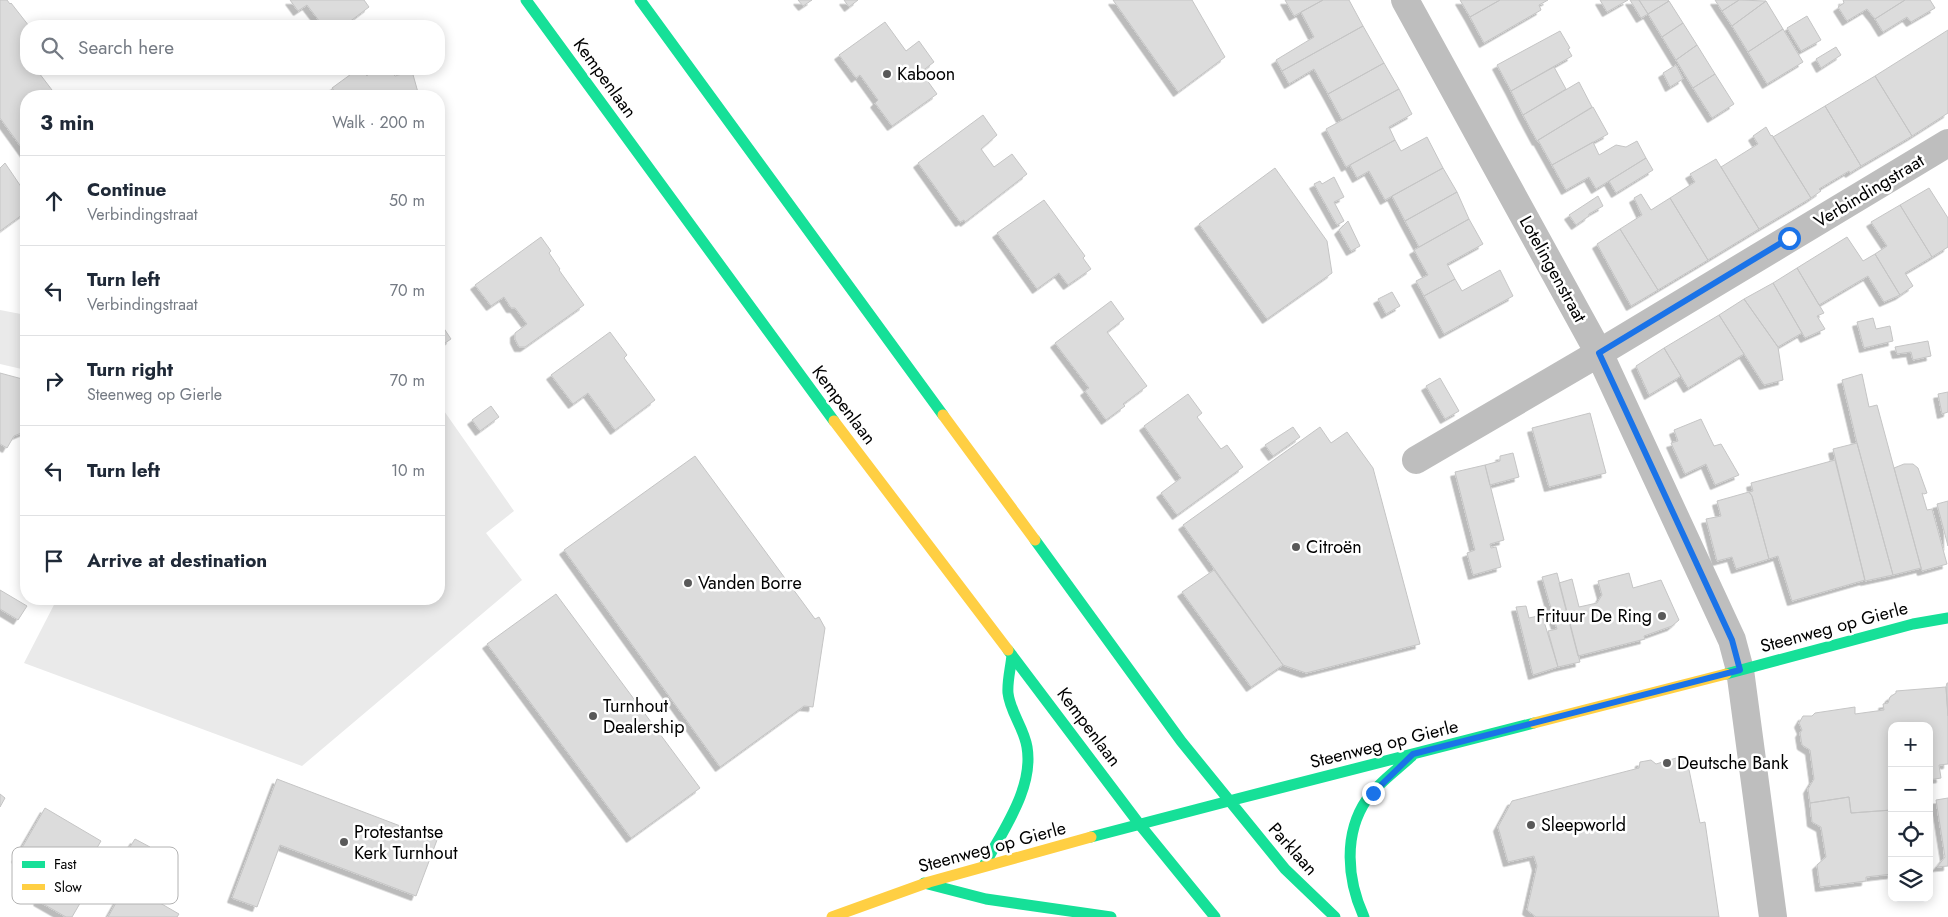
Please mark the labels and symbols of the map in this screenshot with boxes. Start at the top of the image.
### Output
street label: Kempenlaan [567,33,643,123]
place label: Kaboon [897,61,955,87]
marker: Kaboon [881,68,893,80]
street label: Verbindingstraat [1809,147,1930,234]
street label: Lotelingenstraat [1513,211,1593,328]
route start [1778,227,1801,250]
street label: Kempenlaan [806,360,882,450]
place label: Citroën [1306,534,1362,560]
marker: Citroën [1290,541,1302,553]
place label: Vanden Borre [698,570,802,596]
marker: Vanden Borre [682,577,694,589]
street label: Steenweg op Gierle [1757,595,1911,659]
place label: Frituur De Ring [1536,603,1652,629]
marker: Frituur De Ring [1656,610,1668,622]
street label: Kempenlaan [1051,682,1127,772]
place label: Turnhout Dealership [603,693,684,740]
marker: Turnhout Dealership [587,710,599,722]
street label: Steenweg op Gierle [1307,713,1461,775]
place label: Deutsche Bank [1677,750,1788,776]
marker: Deutsche Bank [1661,757,1673,769]
route end [1362,782,1385,805]
place label: Sleepworld [1541,812,1626,838]
street label: Steenweg op Gierle [915,815,1069,879]
street label: Parklaan [1262,817,1324,881]
place label: Protestantse Kerk Turnhout [354,819,458,866]
marker: Sleepworld [1525,819,1537,831]
marker: Protestantse Kerk Turnhout [338,836,350,848]
legend [12,847,178,904]
text: Fast [54,854,77,874]
text: Slow [54,877,82,897]

